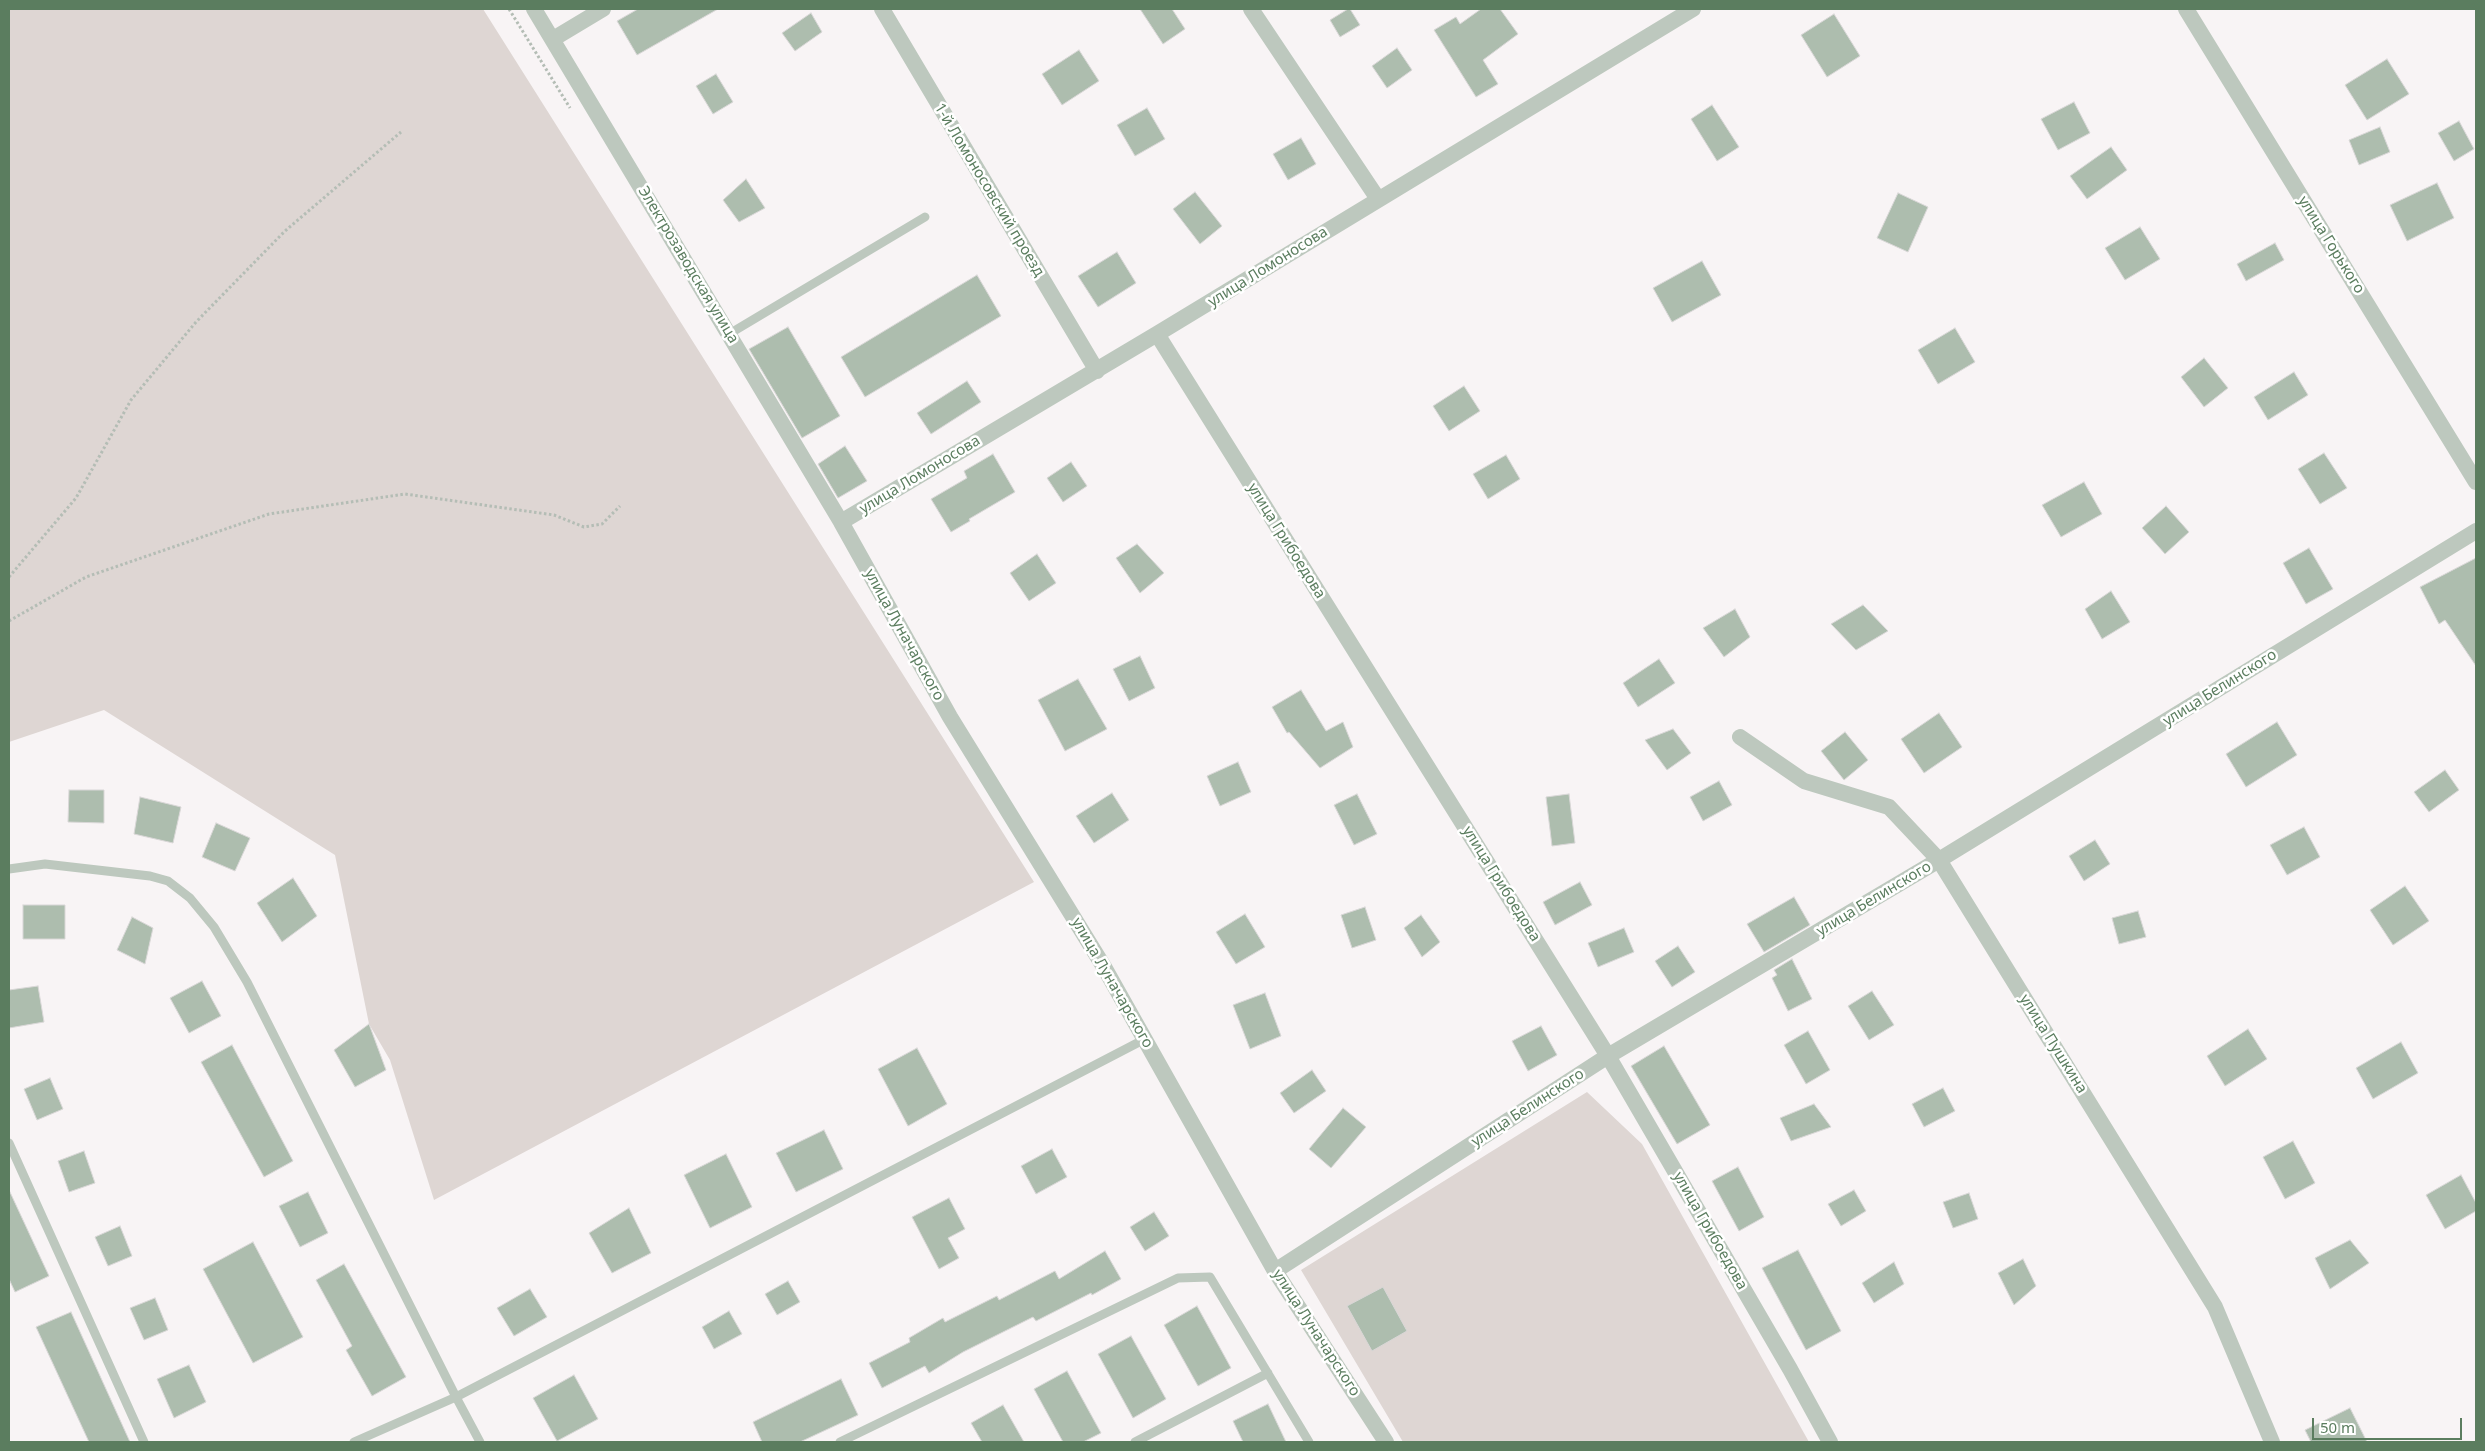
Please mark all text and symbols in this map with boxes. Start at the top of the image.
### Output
street label: 1-й Ломоносовский проезд [930,100,1048,280]
street label: Электрозаводская улица [634,183,742,347]
street label: улица Горького [2294,193,2368,297]
street label: улица Ломоносова [1205,223,1331,311]
street label: улица Ломоносова [857,432,983,518]
street label: улица Грибоедова [1243,480,1329,602]
street label: улица Луначарского [860,566,948,704]
street label: улица Белинского [2160,646,2280,730]
street label: улица Грибоедова [1458,823,1544,945]
street label: улица Белинского [1813,858,1935,940]
street label: улица Луначарского [1067,915,1157,1051]
street label: улица Пушкина [2015,991,2091,1097]
street label: улица Белинского [1468,1065,1588,1151]
street label: улица Грибоедова [1669,1169,1751,1293]
street label: улица Луначарского [1268,1266,1364,1400]
scale bar [2315,1408,2465,1440]
text: 50 m [2320,1417,2355,1437]

